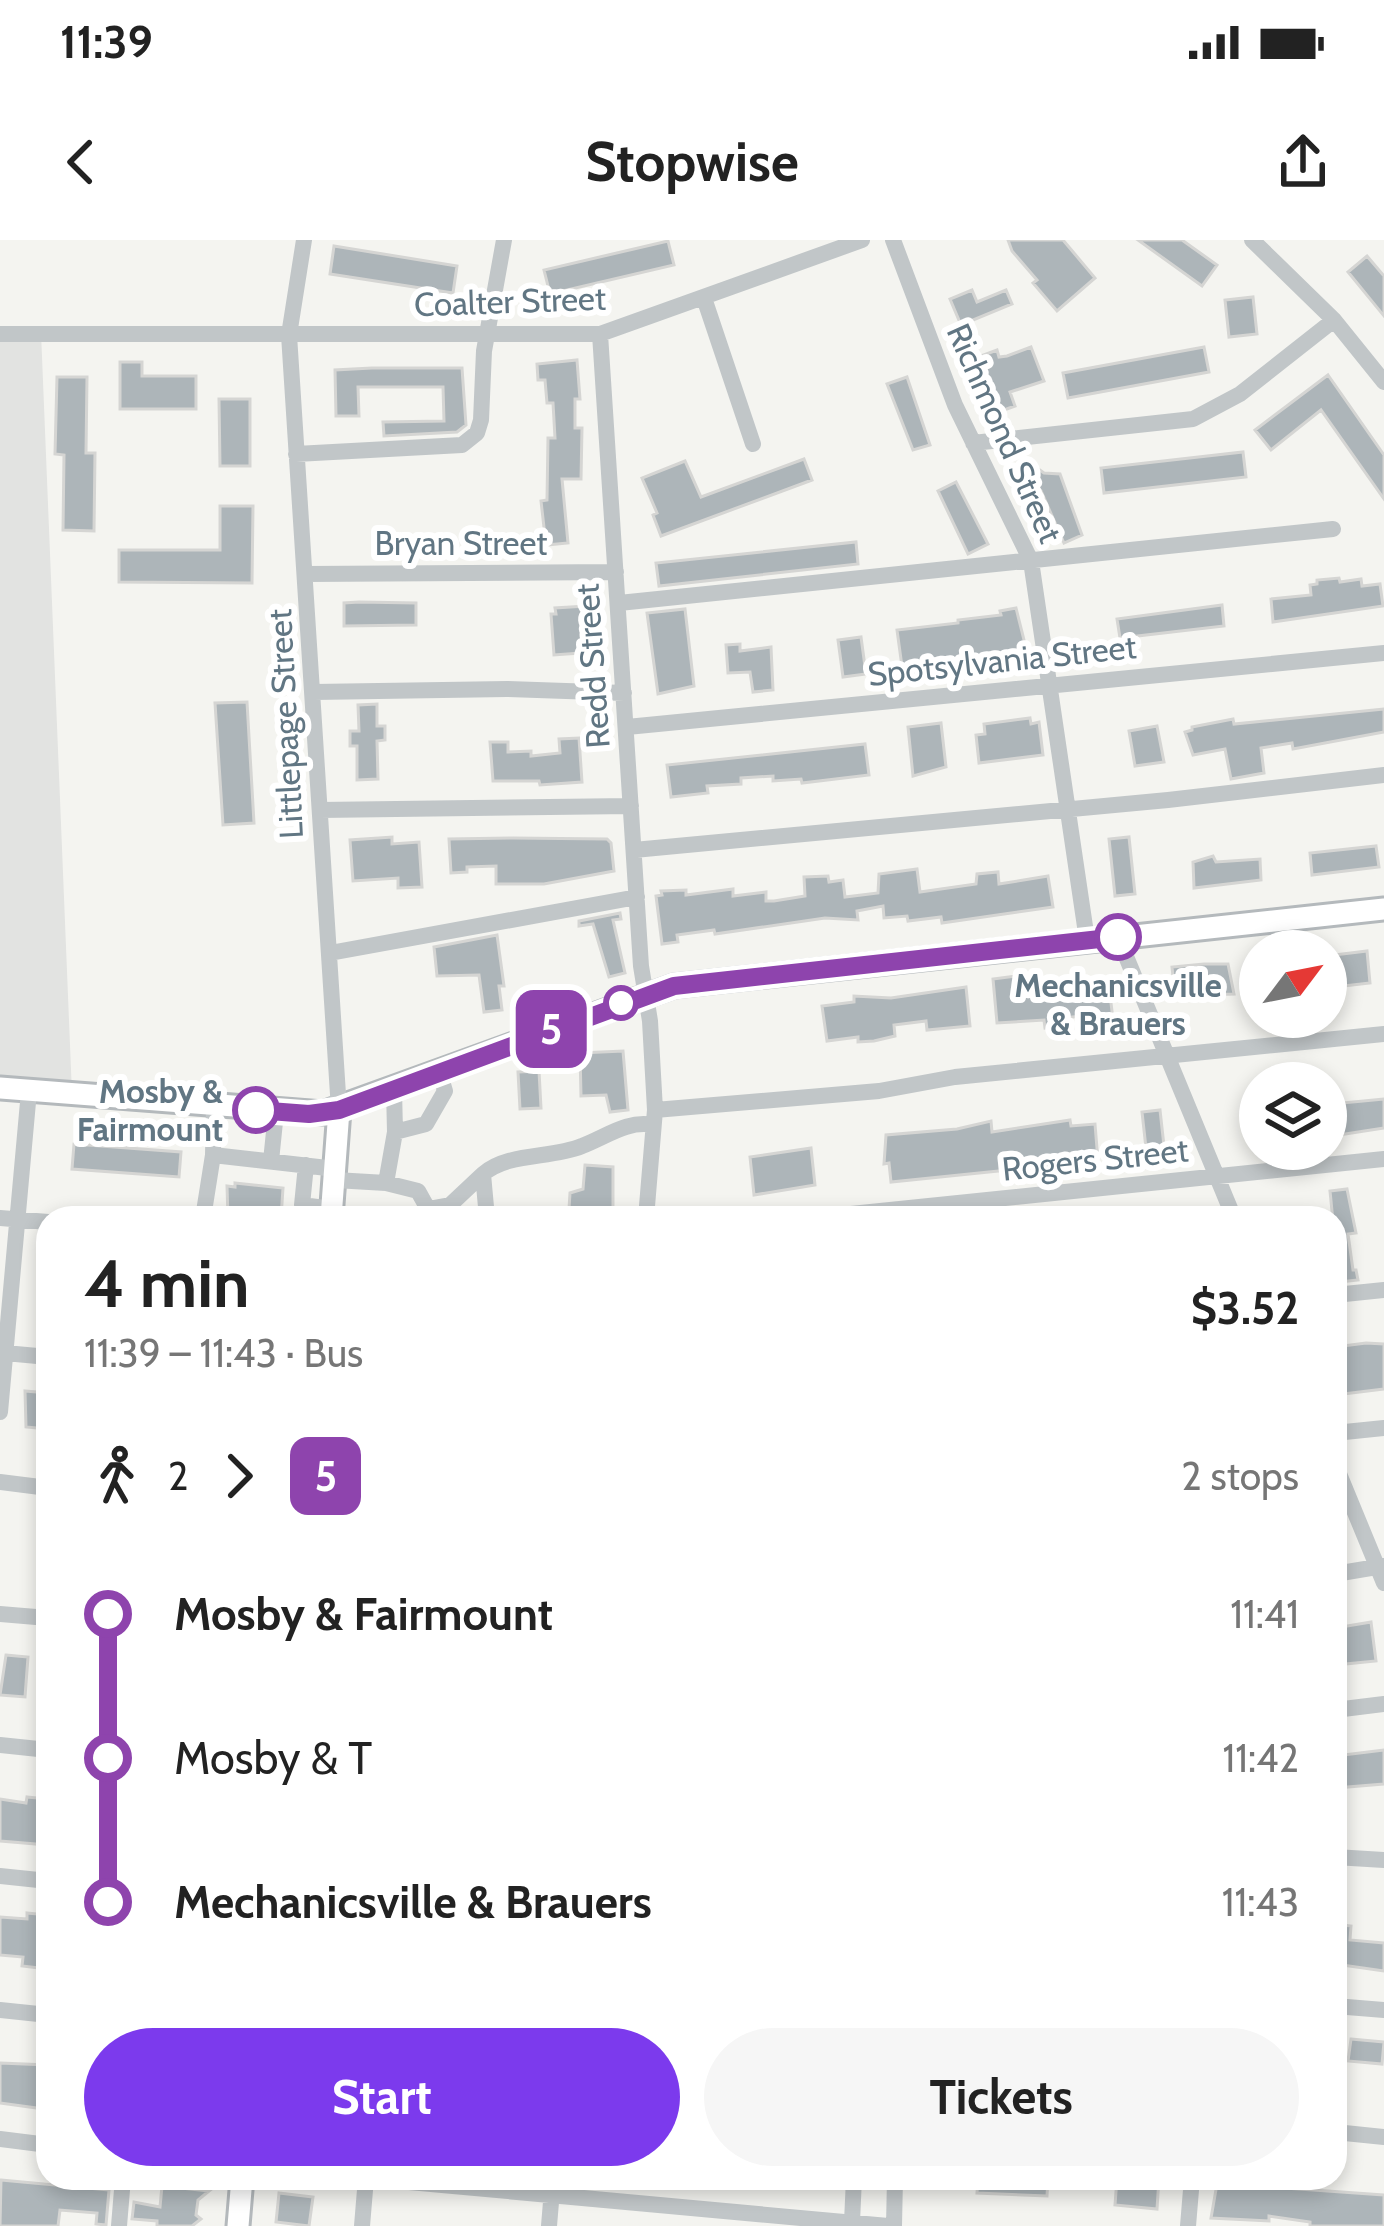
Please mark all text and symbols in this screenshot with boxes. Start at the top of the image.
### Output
text: 11:39 [60,15,153,69]
icon: back [48,129,114,195]
text: Stopwise [585,129,799,195]
icon: share [1270,129,1336,195]
street label: Coalter Street [413,278,607,324]
street label: Richmond Street [939,317,1071,549]
street label: Bryan Street [375,523,547,563]
street label: Redd Street [566,582,618,750]
street label: Littlepage Street [259,608,311,840]
street label: Spotsylvania Street [866,626,1138,694]
marker: Mechanicsville & Brauers [1096,915,1140,959]
north arrow [1239,930,1347,1038]
map controls [1239,930,1347,1170]
place label: Mechanicsville & Brauers [1014,965,1222,1043]
unlabelled marker [605,987,637,1019]
line badge: 5 [512,990,590,1068]
text: 5 [540,1003,562,1055]
button: layers [1239,1062,1347,1170]
place label: Mosby & Fairmount [77,1071,223,1149]
marker: Mosby & Fairmount [234,1088,278,1132]
street label: Rogers Street [1000,1129,1190,1189]
text: 4 min [84,1243,249,1324]
text: $3.52 [1191,1281,1299,1335]
text: 11:39 – 11:43 · Bus [84,1329,363,1377]
icon: walk [84,1443,150,1509]
icon: forward [206,1443,272,1509]
text: 5 [314,1450,337,1502]
text: 2 [168,1452,188,1500]
text: 2 stops [1181,1452,1299,1500]
text: Mosby & Fairmount [174,1587,553,1641]
text: 11:41 [1230,1590,1299,1638]
text: Mosby & T [174,1731,372,1785]
text: 11:42 [1222,1734,1299,1782]
text: Mechanicsville & Brauers [174,1875,652,1929]
text: 11:43 [1222,1878,1299,1926]
button: Start [84,2028,680,2166]
button: Tickets [704,2028,1299,2166]

